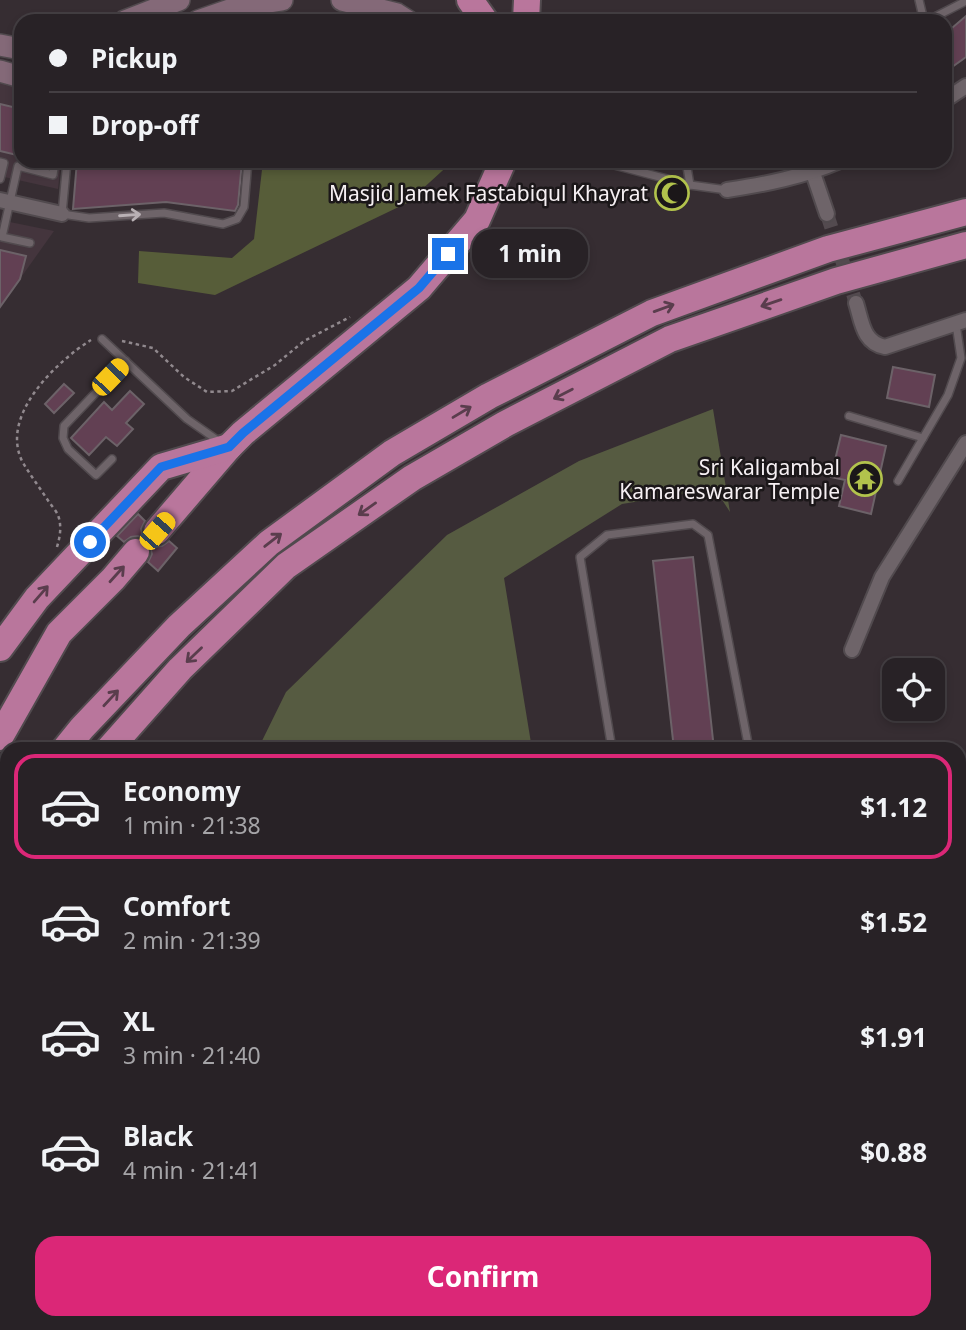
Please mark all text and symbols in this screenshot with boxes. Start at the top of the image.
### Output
text: Pickup [91,40,178,76]
text: Drop-off [91,107,198,143]
mosque icon: Masjid Jamek Fastabiqul Khayrat [653,174,691,212]
place label: Masjid Jamek Fastabiqul Khayrat [329,179,648,207]
one-way arrow [118,208,140,221]
callout: 1 min [472,230,588,278]
text: 1 min [498,237,562,269]
route end [432,238,464,270]
one-way arrow [761,298,783,310]
one-way arrow [652,301,674,313]
car [88,355,133,399]
one-way arrow [553,387,574,401]
one-way arrow [451,405,471,419]
place label: Sri Kaligambal Kamareswarar Temple [619,453,840,505]
temple icon: Sri Kaligambal Kamareswarar Temple [846,460,884,498]
one-way arrow [358,502,377,516]
car [136,508,179,554]
route start [74,526,106,558]
one-way arrow [264,532,282,547]
one-way arrow [109,565,125,583]
one-way arrow [33,585,49,603]
one-way arrow [186,647,203,664]
map controls [882,658,945,721]
button: locate [882,658,945,721]
one-way arrow [102,690,119,707]
text: Economy [123,773,241,809]
icon: car [39,775,102,838]
text: $1.12 [860,789,927,825]
text: 1 min · 21:38 [123,809,261,841]
text: Comfort [123,888,231,924]
icon: car [39,890,102,953]
text: $1.52 [860,904,927,940]
text: 2 min · 21:39 [123,924,261,956]
text: XL [123,1003,155,1039]
icon: car [39,1005,102,1068]
text: $1.91 [860,1019,927,1055]
text: 3 min · 21:40 [123,1039,261,1071]
text: Black [123,1118,193,1154]
icon: car [39,1120,102,1183]
text: $0.88 [860,1134,927,1170]
text: 4 min · 21:41 [123,1154,261,1186]
button: Confirm [35,1236,931,1316]

